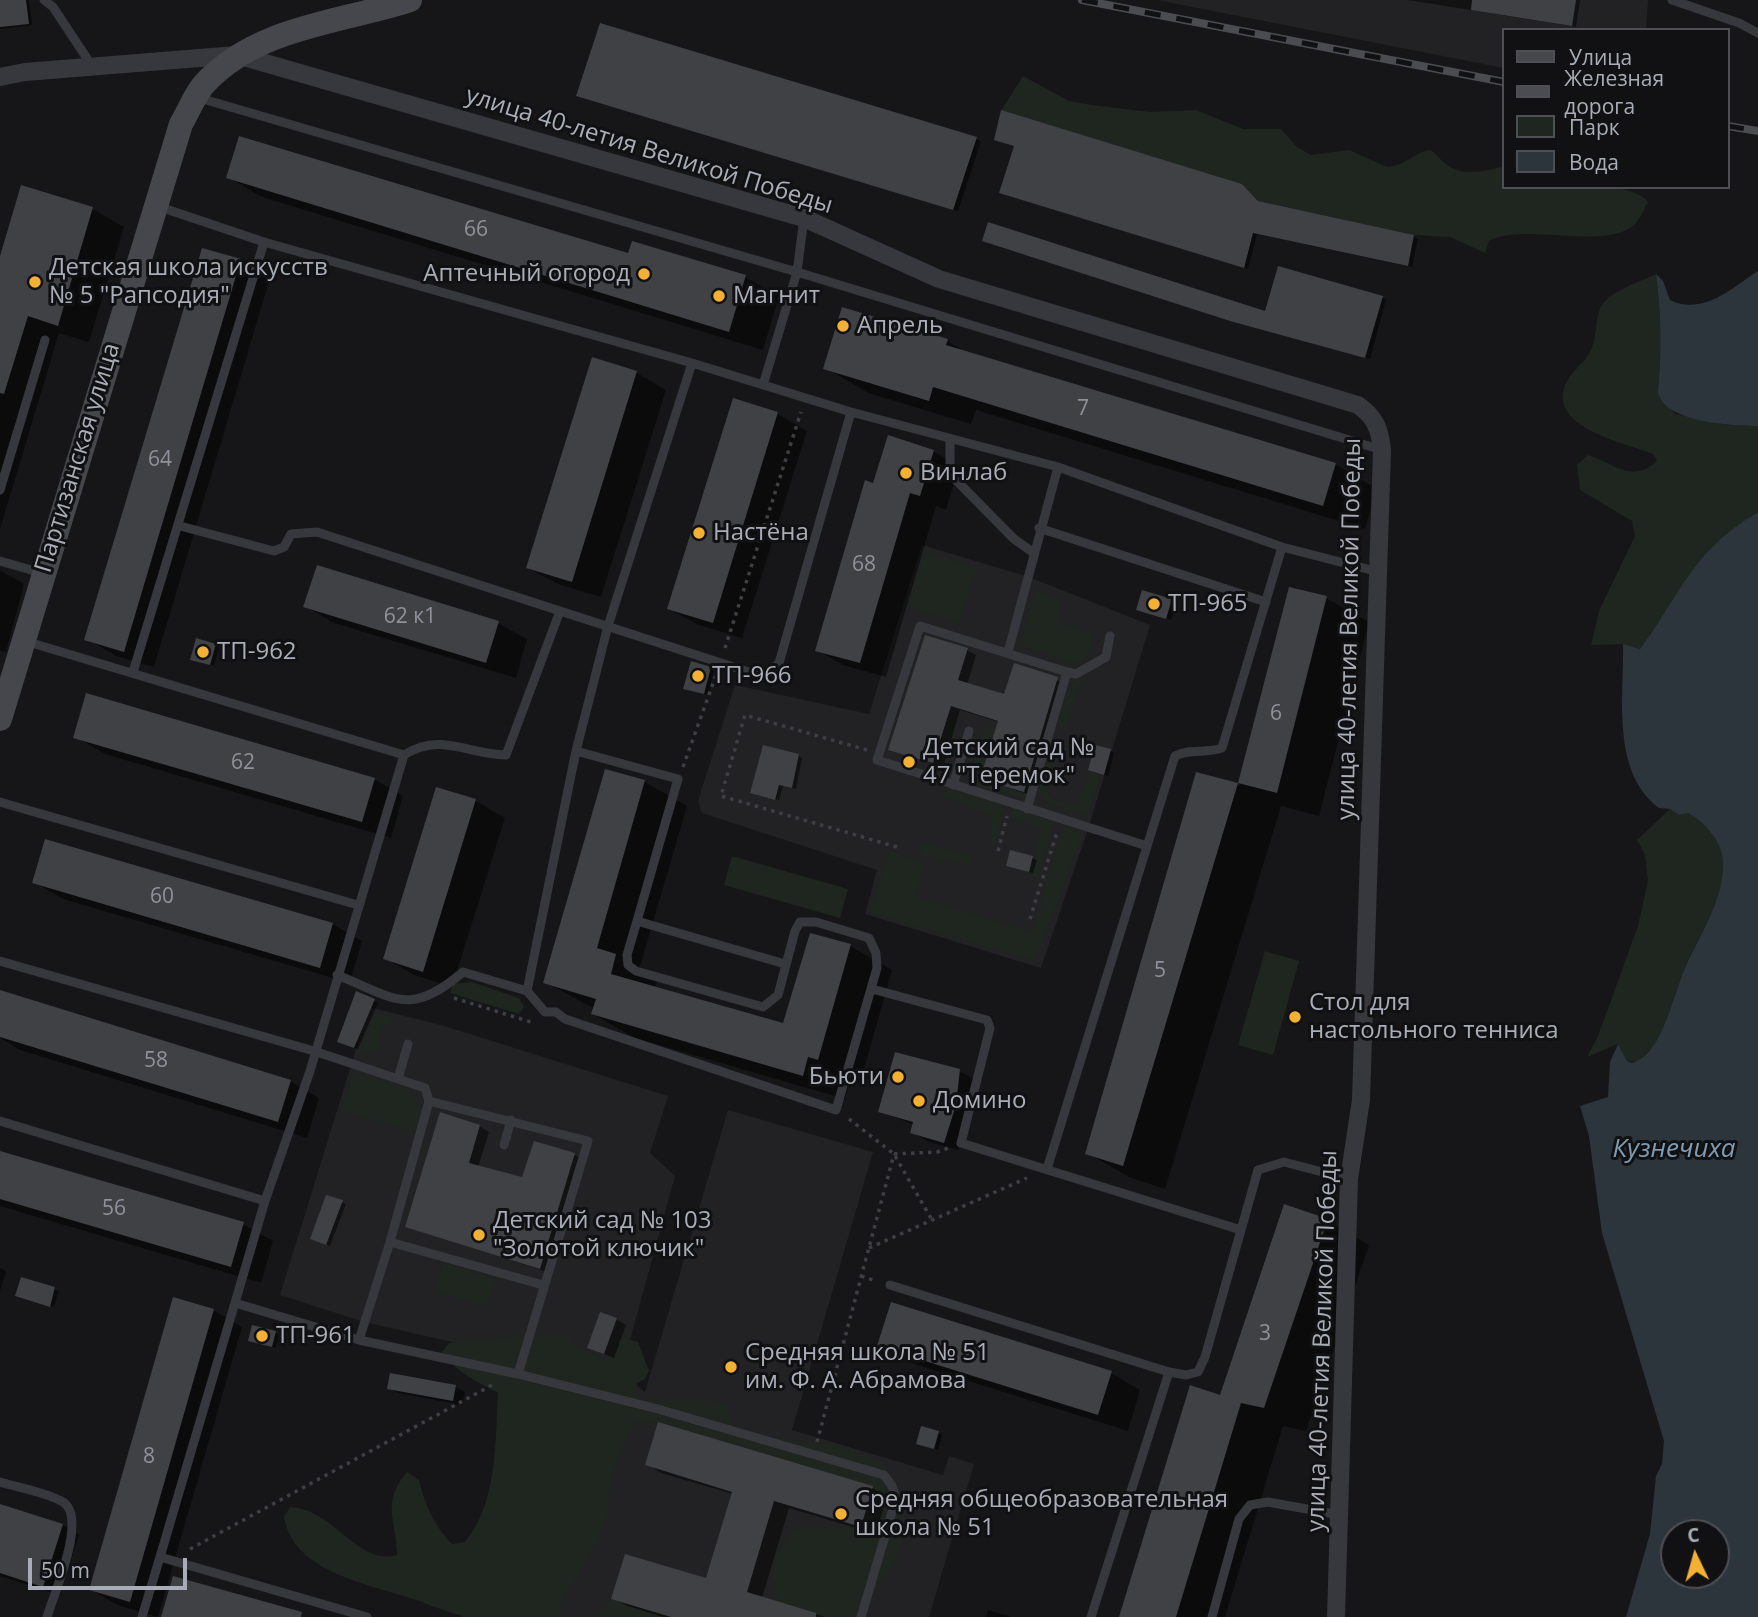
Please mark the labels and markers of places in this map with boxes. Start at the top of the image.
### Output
place label: Детская школа искусств № 5 "Рапсодия" [49,254,328,310]
place label: Аптечный огород [423,260,630,288]
marker: Аптечный огород [636,266,652,282]
marker: Детская школа искусств № 5 "Рапсодия" [27,274,43,290]
place label: Магнит [733,282,820,310]
marker: Магнит [711,288,727,304]
place label: Апрель [857,312,943,340]
marker: Апрель [835,318,851,334]
place label: Винлаб [920,459,1007,487]
marker: Винлаб [898,465,914,481]
place label: Настёна [713,519,809,547]
marker: Настёна [691,525,707,541]
place label: ТП-965 [1168,590,1248,618]
marker: ТП-965 [1146,596,1162,612]
place label: ТП-962 [217,638,297,666]
marker: ТП-962 [195,644,211,660]
place label: ТП-966 [712,662,792,690]
marker: ТП-966 [690,668,706,684]
place label: Детский сад № 47 "Теремок" [923,734,1094,790]
marker: Детский сад № 47 "Теремок" [901,754,917,770]
place label: Стол для настольного тенниса [1309,989,1559,1045]
marker: Стол для настольного тенниса [1287,1009,1303,1025]
place label: Бьюти [809,1063,884,1091]
marker: Бьюти [890,1069,906,1085]
place label: Домино [933,1087,1026,1115]
marker: Домино [911,1093,927,1109]
place label: Детский сад № 103 "Золотой ключик" [493,1207,712,1263]
marker: Детский сад № 103 "Золотой ключик" [471,1227,487,1243]
place label: ТП-961 [276,1322,356,1350]
marker: ТП-961 [254,1328,270,1344]
place label: Средняя школа № 51 им. Ф. А. Абрамова [745,1339,990,1395]
marker: Средняя школа № 51 им. Ф. А. Абрамова [723,1359,739,1375]
place label: Средняя общеобразовательная школа № 51 [855,1486,1228,1542]
marker: Средняя общеобразовательная школа № 51 [833,1506,849,1522]

